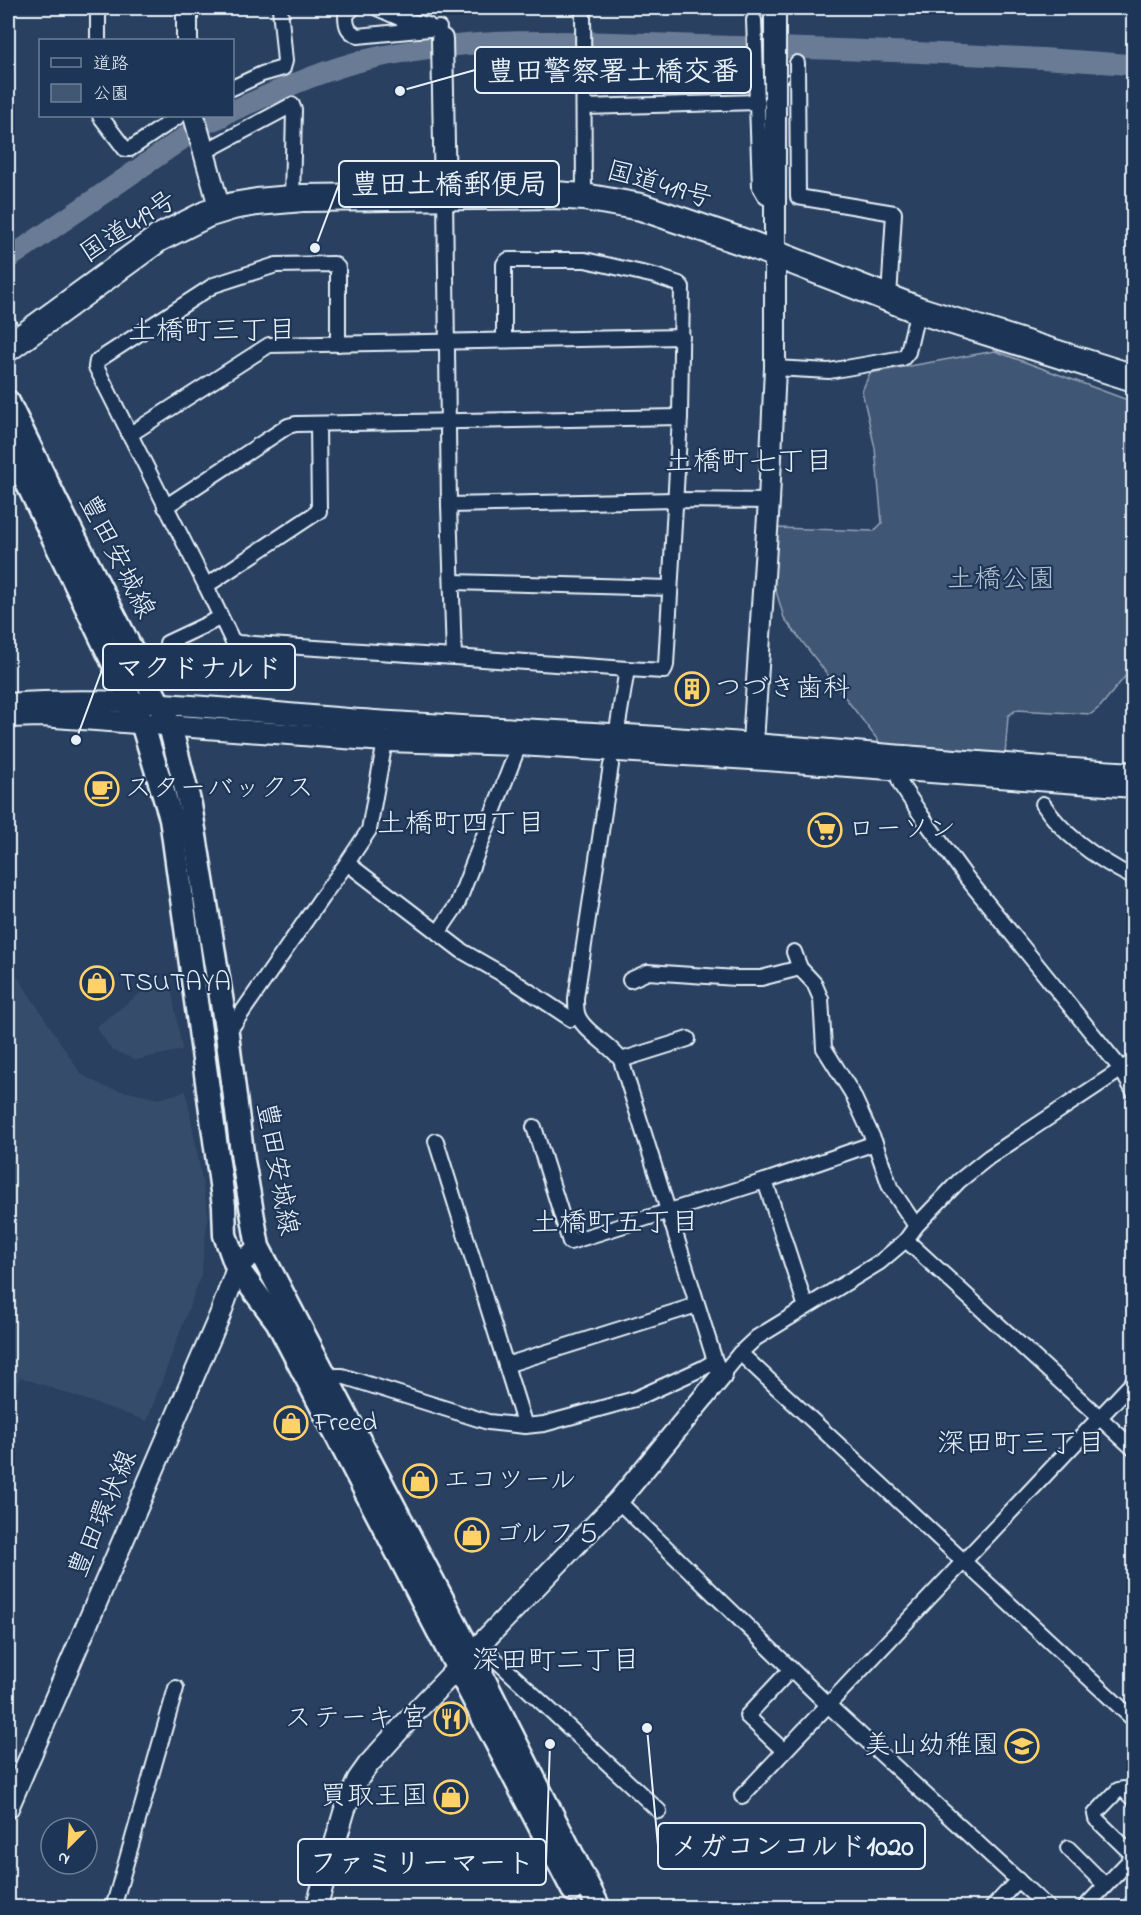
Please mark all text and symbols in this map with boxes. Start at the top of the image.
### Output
legend [39,39,234,117]
callout: 豊田警察署土橋交番 [475,47,751,93]
text: 道路 [93,52,129,78]
text: 豊田警察署土橋交番 [487,53,739,94]
text: 公園 [93,82,129,108]
street label: 国道419号 [601,152,717,220]
callout: 豊田土橋郵便局 [339,161,559,207]
text: 豊田土橋郵便局 [351,166,547,207]
street label: 国道419号 [73,182,185,274]
district label: 土橋町三丁目 [128,312,296,353]
district label: 土橋町七丁目 [665,443,833,484]
street label: 豊田安城線 [68,488,164,626]
park label: 土橋公園 [947,561,1055,600]
callout: マクドナルド [103,644,295,690]
text: マクドナルド [116,650,282,691]
place label: つづき歯科 [715,670,850,709]
building icon: つづき歯科 [674,671,710,707]
place label: スターバックス [125,770,314,809]
cafe icon: スターバックス [84,771,120,807]
district label: 土橋町四丁目 [377,805,545,846]
place label: ローソン [848,811,956,850]
supermarket icon: ローソン [807,812,843,848]
place label: TSUTAYA [120,964,231,1003]
shop icon: TSUTAYA [79,965,115,1001]
street label: 豊田安城線 [245,1099,307,1239]
district label: 土橋町五丁目 [531,1204,699,1245]
place label: Freed [313,1404,377,1443]
shop icon: Freed [273,1405,309,1441]
district label: 深田町三丁目 [937,1425,1105,1466]
street label: 豊田環状線 [60,1444,148,1584]
place label: エコツール [443,1462,576,1501]
shop icon: エコツール [402,1463,438,1499]
place label: ゴルフ５ [495,1516,602,1555]
shop icon: ゴルフ５ [454,1517,490,1553]
district label: 深田町二丁目 [472,1642,640,1683]
place label: ステーキ 宮 [285,1700,428,1739]
restaurant icon: ステーキ 宮 [433,1701,469,1737]
place label: 美山幼稚園 [864,1727,999,1766]
school or university icon: 美山幼稚園 [1004,1728,1040,1764]
place label: 買取王国 [320,1778,428,1817]
shop icon: 買取王国 [433,1779,469,1815]
north arrow [39,1816,99,1876]
callout: メガコンコルド1020 [658,1823,925,1869]
text: メガコンコルド1020 [670,1828,914,1869]
callout: ファミリーマート [298,1839,546,1885]
text: N [54,1845,74,1871]
text: ファミリーマート [309,1845,535,1886]

